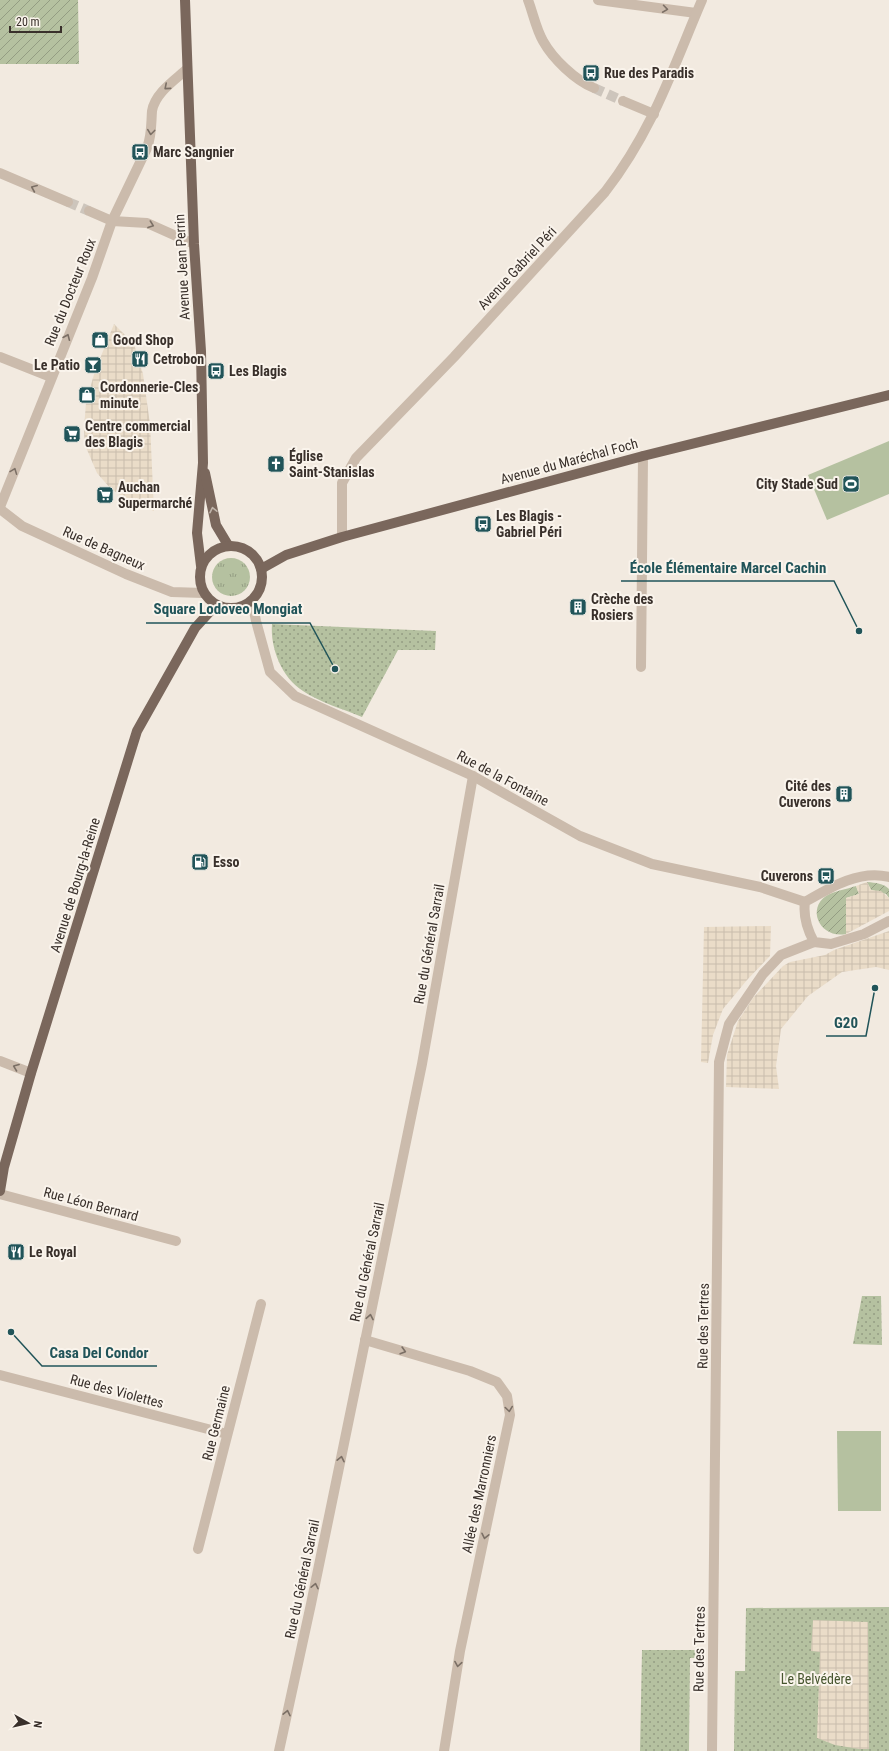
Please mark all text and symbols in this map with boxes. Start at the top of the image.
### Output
one-way arrow [662,4,668,13]
scale bar [10,8,61,34]
text: 20 m [16,15,40,29]
bus stop icon: Rue des Paradis [581,63,601,83]
place label: Rue des Paradis [604,65,694,81]
one-way arrow [165,83,172,90]
one-way arrow [147,129,156,135]
bus stop icon: Marc Sangnier [130,142,150,162]
place label: Marc Sangnier [153,144,235,160]
one-way arrow [31,184,38,192]
street label: Avenue Jean Perrin [171,213,193,321]
one-way arrow [147,221,154,229]
street label: Avenue Gabriel Péri [474,223,560,313]
street label: Rue du Docteur Roux [41,236,99,348]
shop icon: Good Shop [90,330,110,350]
place label: Good Shop [113,332,174,348]
one-way arrow [63,334,71,341]
restaurant icon: Cetrobon [130,349,150,369]
place label: Cetrobon [153,351,204,367]
bar icon: Le Patio [83,355,103,375]
place label: Le Patio [34,357,80,373]
bus stop icon: Les Blagis [206,361,226,381]
place label: Les Blagis [229,363,287,379]
place label: Cordonnerie-Cles minute [100,379,198,411]
shop icon: Cordonnerie-Cles minute [77,385,97,405]
place label: Centre commercial des Blagis [85,418,191,450]
supermarket icon: Centre commercial des Blagis [62,424,82,444]
street label: Avenue du Maréchal Foch [499,435,639,487]
place label: Église Saint-Stanislas [289,447,375,480]
church icon: Église Saint-Stanislas [266,454,286,474]
one-way arrow [10,468,18,475]
sports icon: City Stade Sud [841,474,861,494]
place label: City Stade Sud [756,476,838,492]
place label: Auchan Supermarché [118,479,193,511]
supermarket icon: Auchan Supermarché [95,485,115,505]
one-way arrow [210,507,218,513]
place label: Les Blagis - Gabriel Péri [496,508,562,540]
bus stop icon: Les Blagis - Gabriel Péri [473,514,493,534]
street label: Rue de Bagneux [60,523,148,573]
callout: École Élémentaire Marcel Cachin [621,554,834,581]
text: École Élémentaire Marcel Cachin [630,559,826,577]
place label: Crèche des Rosiers [591,591,653,623]
callout: Square Lodoveo Mongiat [146,596,310,623]
building icon: Crèche des Rosiers [568,597,588,617]
text: Square Lodoveo Mongiat [154,600,303,618]
street label: Rue de la Fontaine [454,747,552,809]
place label: Cité des Cuverons [779,778,831,810]
building icon: Cité des Cuverons [834,784,854,804]
street label: Avenue de Bourg-la-Reine [47,815,103,954]
fuel station icon: Esso [190,852,210,872]
place label: Esso [213,854,240,870]
bus stop icon: Cuverons [816,866,836,886]
place label: Cuverons [761,868,813,884]
street label: Rue du Général Sarrail [411,883,447,1005]
callout: G20 [826,1009,866,1036]
text: G20 [834,1014,858,1032]
one-way arrow [12,1063,19,1071]
street label: Rue Léon Bernard [42,1184,140,1224]
street label: Rue du Général Sarrail [347,1201,387,1323]
restaurant icon: Le Royal [6,1242,26,1262]
place label: Le Royal [29,1244,77,1260]
street label: Rue des Tertres [694,1283,712,1369]
one-way arrow [365,1314,373,1321]
callout: Casa Del Condor [42,1339,157,1366]
text: Casa Del Condor [49,1344,149,1362]
one-way arrow [399,1346,406,1355]
street label: Rue des Violettes [68,1371,166,1411]
street label: Rue Germaine [199,1383,233,1462]
one-way arrow [504,1406,513,1412]
street label: Allée des Marronniers [459,1433,499,1555]
one-way arrow [337,1455,345,1462]
street label: Rue du Général Sarrail [282,1518,322,1640]
one-way arrow [481,1533,489,1540]
one-way arrow [311,1583,319,1589]
street label: Rue des Tertres [690,1606,708,1692]
one-way arrow [454,1660,463,1667]
park label: Le Belvédère [781,1671,852,1687]
north arrow [8,1703,48,1743]
one-way arrow [283,1710,291,1716]
text: N [30,1720,44,1729]

